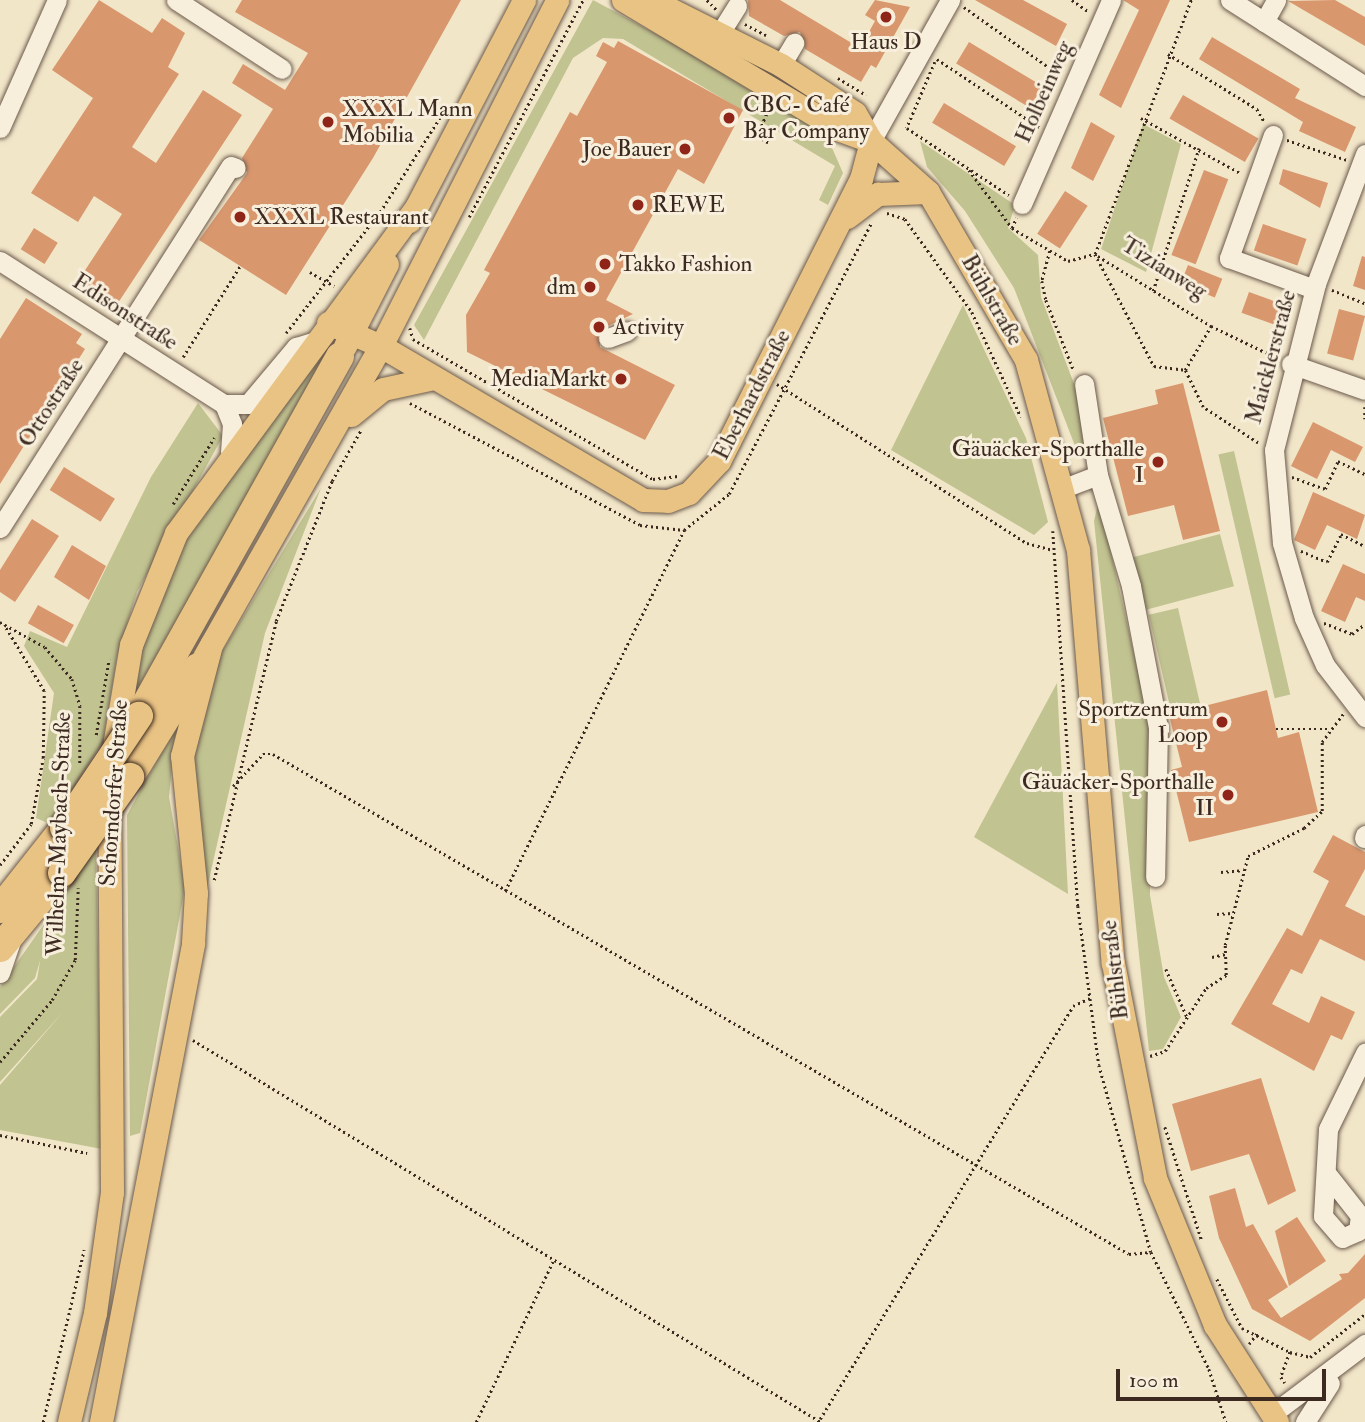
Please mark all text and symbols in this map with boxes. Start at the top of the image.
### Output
marker: Haus D [878,9,894,25]
place label: Haus D [850,28,922,56]
street label: Holbeinweg [1009,37,1079,147]
place label: CBC- Café Bar Company [743,91,869,145]
place label: XXXL Mann Mobilia [342,95,473,149]
marker: CBC- Café Bar Company [721,110,737,126]
marker: XXXL Mann Mobilia [320,114,336,130]
place label: Joe Bauer [582,135,671,163]
marker: Joe Bauer [677,141,693,157]
place label: REWE [652,191,725,219]
marker: REWE [630,197,646,213]
place label: XXXL Restaurant [254,203,429,231]
marker: XXXL Restaurant [232,209,248,225]
street label: Tizianweg [1116,231,1212,305]
place label: Takko Fashion [619,250,752,278]
street label: Bühlstraße [955,250,1029,350]
marker: Takko Fashion [597,256,613,272]
street label: Edisonstraße [67,268,183,356]
place label: dm [547,273,576,301]
marker: dm [582,279,598,295]
street label: Maicklerstraße [1240,287,1302,427]
place label: Activity [613,313,684,341]
marker: Activity [591,319,607,335]
street label: Eberhardstraße [707,325,797,465]
street label: Ottostraße [12,354,90,452]
place label: MediaMarkt [490,365,607,393]
marker: MediaMarkt [613,371,629,387]
place label: Gäuäcker-Sporthalle I [952,435,1144,489]
marker: Gäuäcker-Sporthalle I [1150,454,1166,470]
place label: Sportzentrum Loop [1078,695,1208,749]
street label: Schorndorfer Straße [94,699,134,887]
street label: Wilhelm-Maybach-Straße [41,712,77,956]
marker: Sportzentrum Loop [1214,714,1230,730]
place label: Gäuäcker-Sporthalle II [1022,768,1214,822]
marker: Gäuäcker-Sporthalle II [1220,787,1236,803]
street label: Bühlstraße [1095,919,1135,1021]
scale bar [1120,1356,1330,1400]
text: 100 m [1129,1367,1179,1394]

